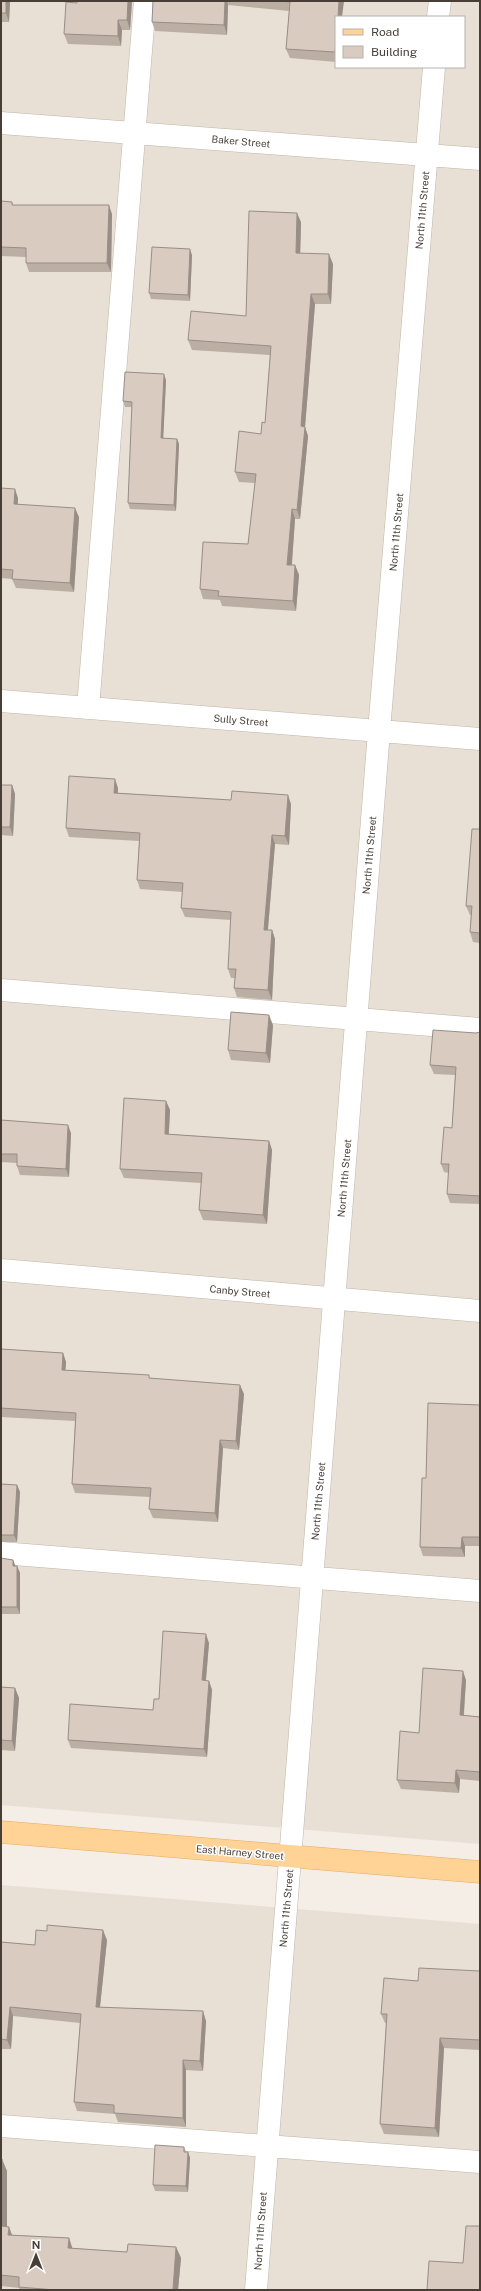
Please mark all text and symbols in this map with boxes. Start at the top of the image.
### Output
legend [335,16,465,68]
text: Road [371,25,399,39]
text: Building [371,45,417,59]
street label: Baker Street [211,132,271,150]
street label: North 11th Street [413,170,431,250]
street label: North 11th Street [387,492,405,572]
street label: Sully Street [213,712,269,728]
street label: North 11th Street [360,815,378,895]
street label: North 11th Street [335,1138,353,1218]
street label: Canby Street [209,1282,271,1300]
street label: North 11th Street [309,1461,327,1541]
street label: East Harney Street [196,1842,285,1862]
street label: North 11th Street [277,1868,295,1948]
street label: North 11th Street [251,2191,269,2271]
north arrow [16,2235,56,2275]
text: N [32,2239,40,2251]

